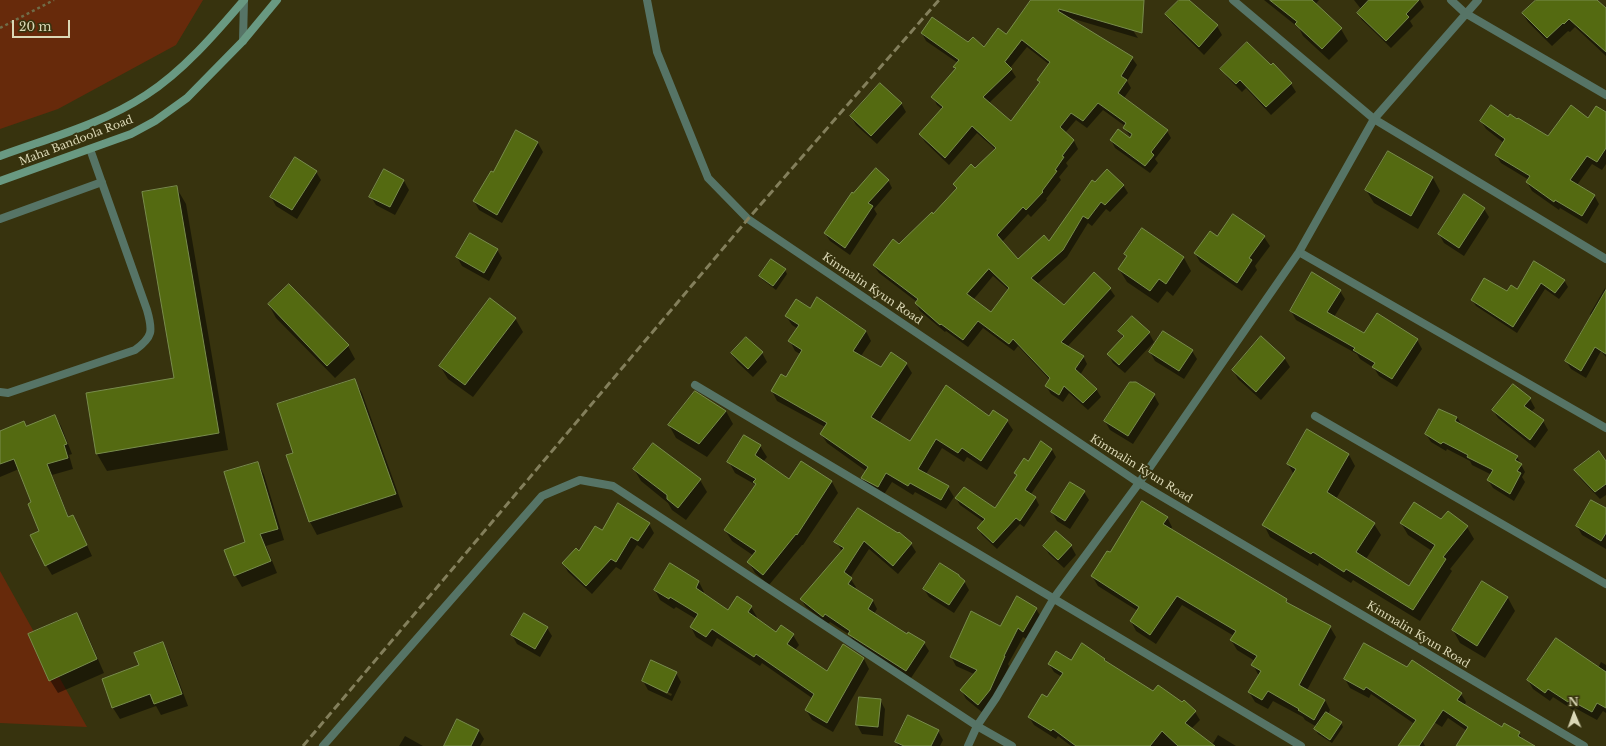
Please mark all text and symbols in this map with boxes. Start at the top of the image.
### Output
scale bar [14,12,72,38]
text: 20 m [19,19,51,34]
street label: Maha Bandoola Road [17,113,135,169]
street label: Kinmalin Kyun Road [819,251,925,327]
street label: Kinmalin Kyun Road [1087,432,1195,506]
street label: Kinmalin Kyun Road [1364,599,1472,671]
north arrow [1554,694,1594,734]
text: N [1568,695,1579,709]

